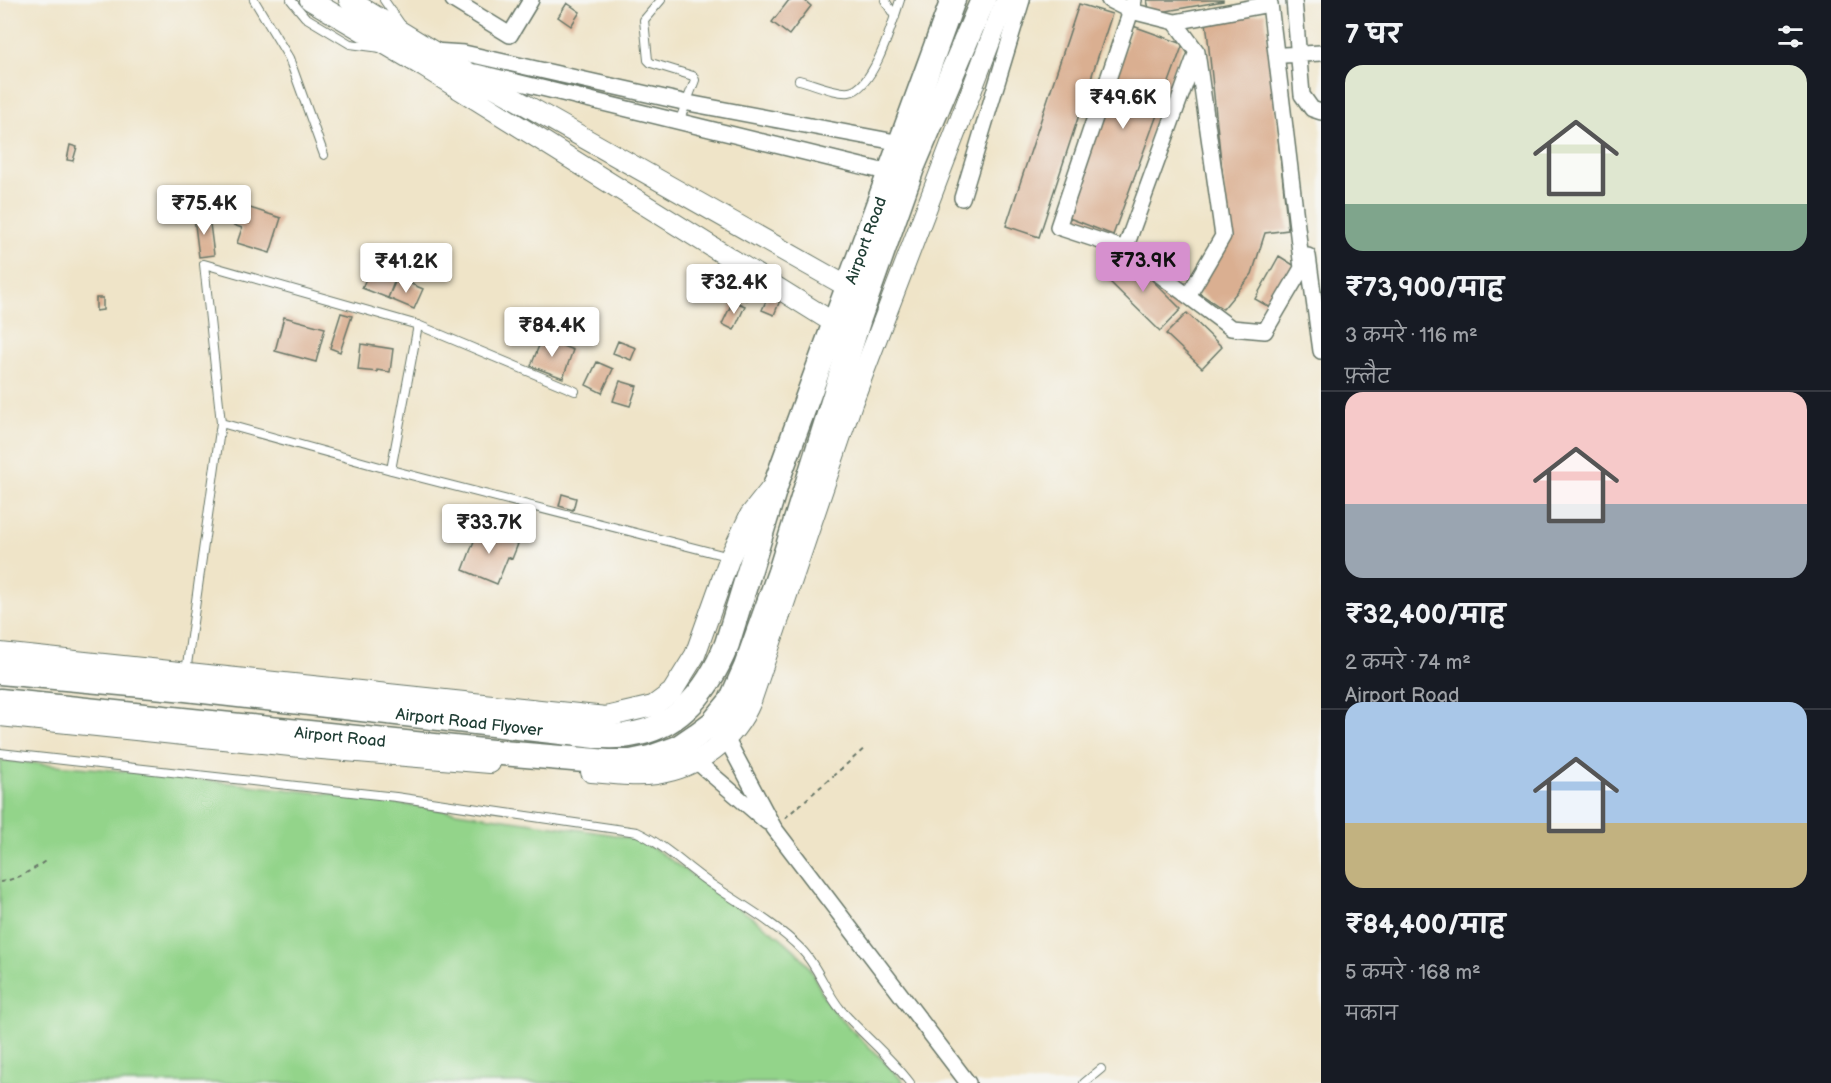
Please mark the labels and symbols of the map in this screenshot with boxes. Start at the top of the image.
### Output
pin: ₹49.6K [1074,79,1172,130]
pin: ₹75.4K [155,185,253,236]
street label: Airport Road [842,194,891,287]
pin: ₹73.9K [1094,242,1192,293]
pin: ₹41.2K [357,243,455,294]
pin: ₹32.4K [685,264,783,315]
pin: ₹84.4K [503,307,601,358]
pin: ₹33.7K [440,504,538,555]
street label: Airport Road Flyover [395,705,544,741]
street label: Airport Road [293,724,387,752]

